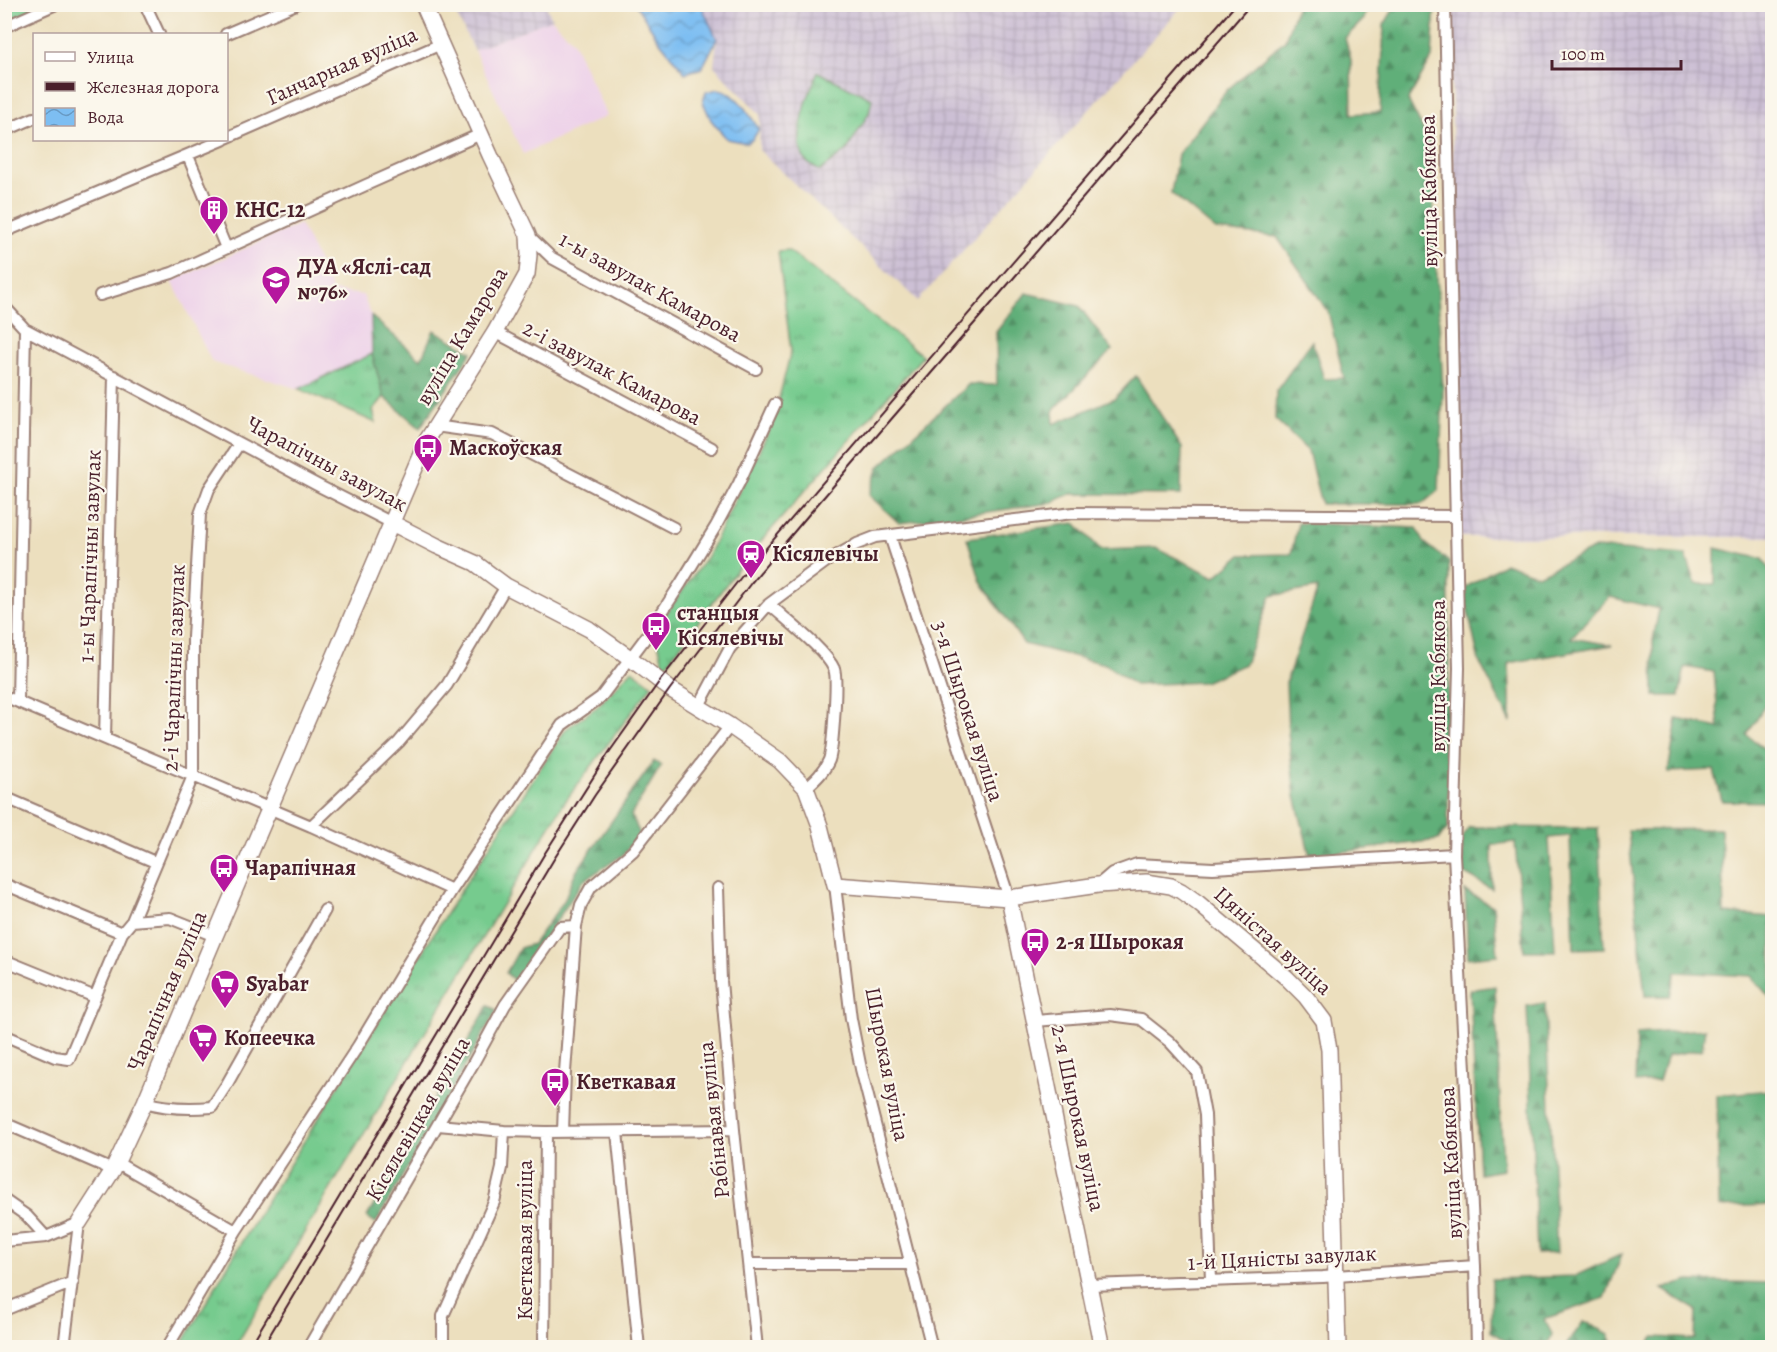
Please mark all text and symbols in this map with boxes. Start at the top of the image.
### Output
street label: Ганчарная вуліца [262,19,423,113]
legend [33,33,228,141]
scale bar [1552,33,1681,71]
text: 100 m [1561,42,1605,66]
text: Улица [87,45,135,69]
text: Железная дорога [87,75,220,99]
text: Вода [87,105,125,129]
street label: вуліца Кабякова [1413,114,1445,268]
building icon: КНС-12 [198,194,230,236]
place label: КНС-12 [235,195,306,225]
street label: 1-ы завулак Камарова [554,224,747,350]
place label: ДУА «Яслі-сад №76» [297,252,431,307]
street label: вуліца Камарова [409,261,516,411]
school or university icon: ДУА «Яслі-сад №76» [260,264,292,306]
street label: 2-і завулак Камарова [517,313,707,433]
street label: Чарапічны завулак [241,409,413,519]
bus stop icon: Маскоўская [412,432,444,474]
place label: Маскоўская [449,433,562,463]
street label: 1-ы Чарапічны завулак [71,449,109,663]
station icon: Кісялевічы [735,538,767,580]
place label: Кісялевічы [772,539,879,569]
street label: 2-і Чарапічны завулак [155,564,193,772]
place label: станцыя Кісялевічы [677,598,784,653]
street label: вуліца Кабякова [1423,599,1453,752]
bus stop icon: станцыя Кісялевічы [640,610,672,652]
street label: 3-я Шырокая вуліца [925,617,1012,806]
bus stop icon: Чарапічная [208,852,240,894]
place label: Чарапічная [245,853,356,883]
street label: Цяністая вуліца [1207,880,1339,1003]
street label: Чарапічная вуліца [120,905,215,1076]
bus stop icon: 2-я Шырокая [1019,926,1051,968]
place label: 2-я Шырокая [1056,927,1184,957]
supermarket icon: Syabar [209,968,241,1010]
place label: Syabar [246,969,309,999]
street label: Шырокая вуліца [857,984,917,1145]
supermarket icon: Копеечка [187,1022,219,1064]
street label: 2-я Шырокая вуліца [1044,1022,1113,1215]
place label: Копеечка [224,1023,316,1053]
street label: Кісялевіцкая вуліца [359,1030,478,1207]
street label: Рабінавая вуліца [691,1039,737,1200]
bus stop icon: Кветкавая [539,1066,571,1108]
place label: Кветкавая [576,1067,676,1097]
street label: вуліца Кабякова [1432,1085,1470,1240]
street label: Кветкавая вуліца [510,1159,540,1320]
street label: 1-й Цяністы завулак [1187,1238,1377,1278]

